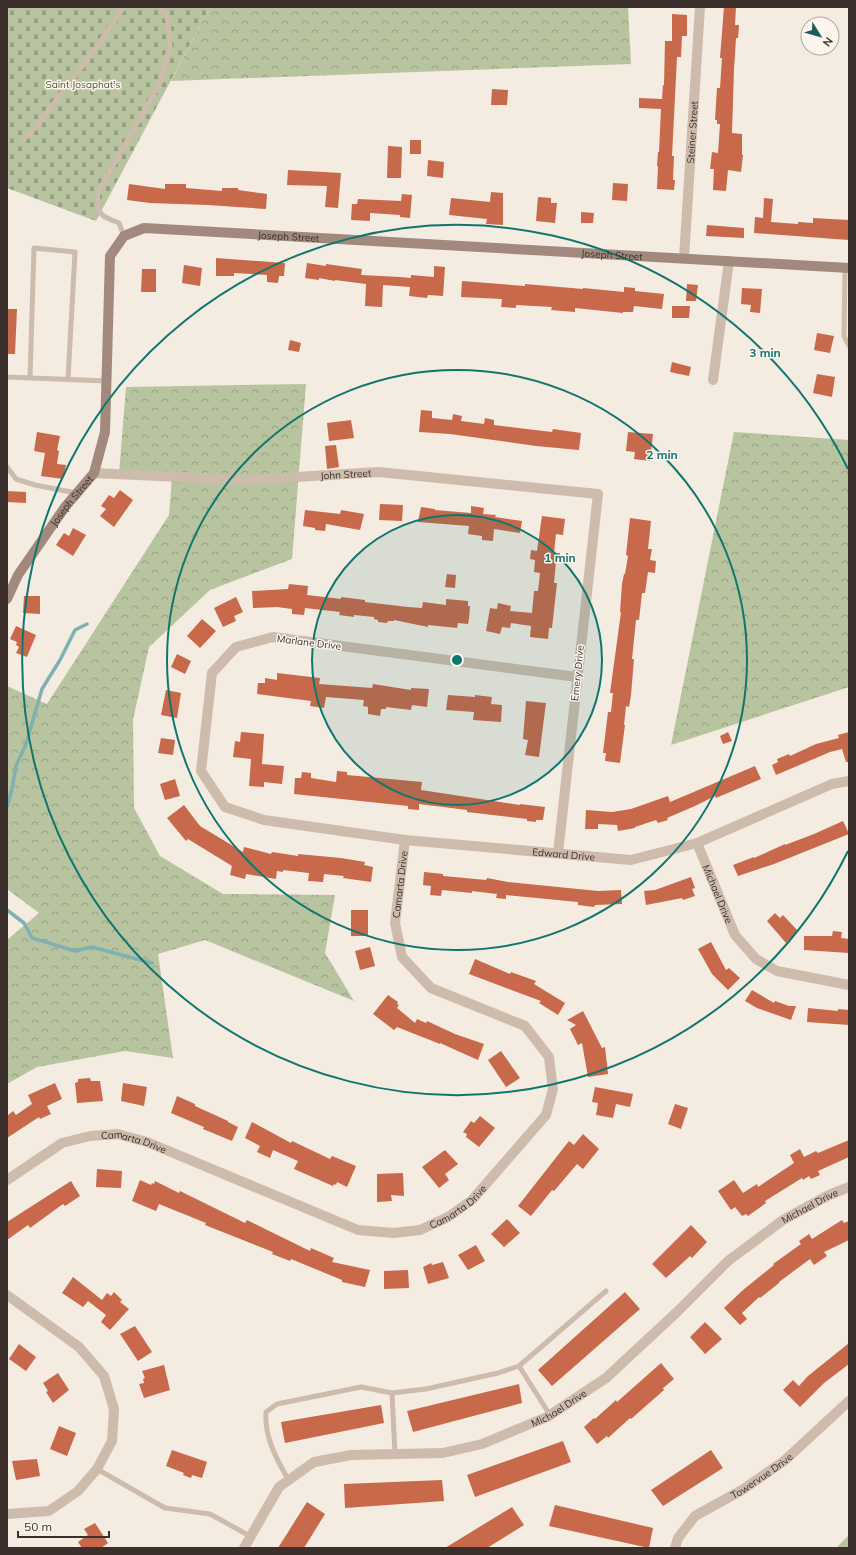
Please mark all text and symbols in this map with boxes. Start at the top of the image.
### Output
north arrow [800,16,840,56]
text: N [820,34,836,50]
park label: Saint Josaphat's [45,78,121,91]
street label: Steiner Street [684,100,701,164]
street label: Joseph Street [257,228,320,245]
street label: Joseph Street [581,247,644,263]
text: 3 min [749,345,781,360]
text: 2 min [646,447,678,462]
street label: John Street [320,466,372,483]
street label: Joseph Street [48,472,96,529]
text: 1 min [544,550,576,565]
street label: Marlane Drive [276,632,342,653]
street label: Emery Drive [568,644,587,702]
centre of rings [450,653,464,667]
street label: Edward Drive [532,845,595,864]
street label: Camarta Drive [390,850,411,919]
street label: Michael Drive [700,863,735,925]
street label: Camarta Drive [101,1128,168,1156]
street label: Camarta Drive [427,1182,489,1232]
street label: Michael Drive [779,1186,840,1227]
street label: Michael Drive [529,1387,589,1430]
street label: Towervue Drive [728,1450,795,1502]
scale bar [18,1513,109,1539]
text: 50 m [24,1519,52,1534]

